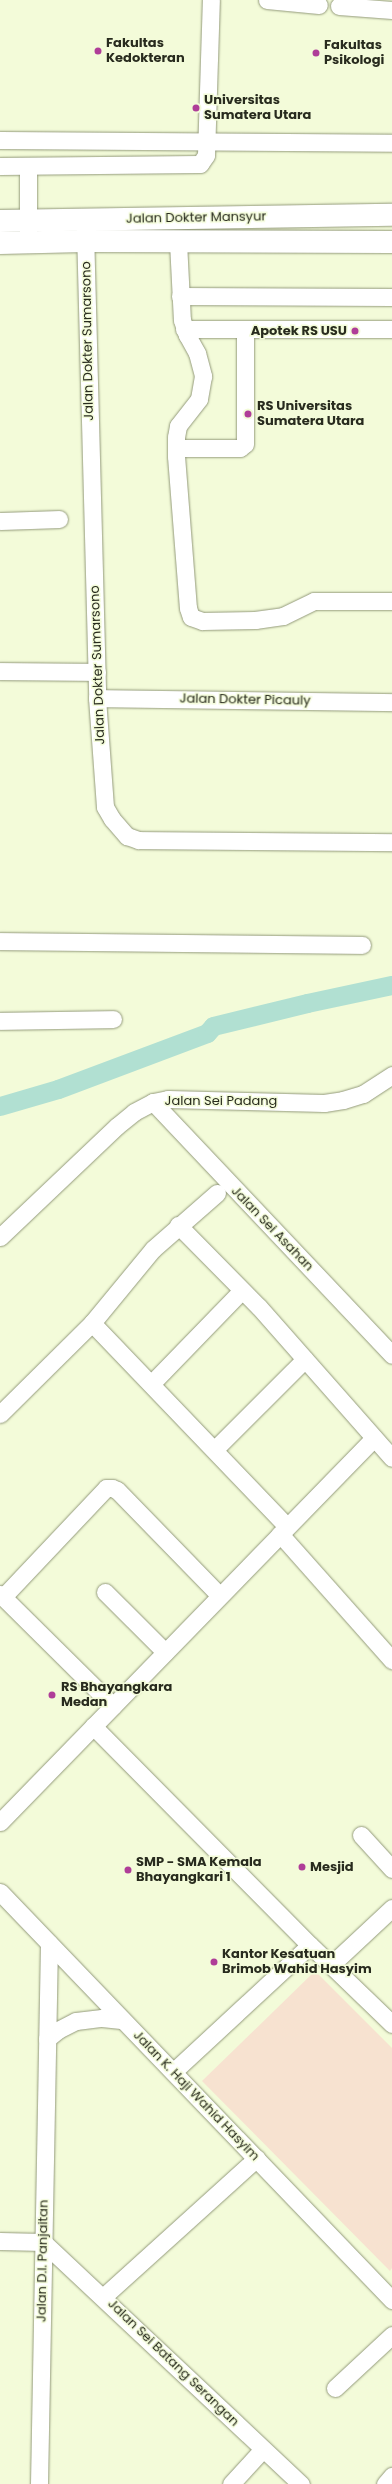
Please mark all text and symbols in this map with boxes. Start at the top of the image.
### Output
place label: Fakultas Kedokteran [106,36,185,67]
place label: Fakultas Psikologi [324,38,384,69]
marker: Fakultas Kedokteran [93,46,103,56]
marker: Fakultas Psikologi [311,48,321,58]
place label: Universitas Sumatera Utara [204,93,311,124]
marker: Universitas Sumatera Utara [191,103,201,113]
street label: Jalan Dokter Mansyur [126,209,266,227]
street label: Jalan Dokter Sumarsono [79,261,97,421]
place label: Apotek RS USU [251,323,347,339]
marker: Apotek RS USU [350,326,360,336]
place label: RS Universitas Sumatera Utara [257,399,364,430]
marker: RS Universitas Sumatera Utara [242,408,254,420]
street label: Jalan Dokter Sumarsono [87,585,109,745]
street label: Jalan Dokter Picauly [179,691,311,709]
street label: Jalan Sei Padang [165,1093,277,1109]
street label: Jalan Sei Asahan [228,1183,316,1275]
place label: RS Bhayangkara Medan [61,1680,172,1711]
marker: RS Bhayangkara Medan [46,1689,58,1701]
place label: SMP - SMA Kemala Bhayangkari 1 [136,1855,262,1886]
place label: Mesjid [310,1859,354,1875]
marker: Mesjid [297,1862,307,1872]
marker: SMP - SMA Kemala Bhayangkari 1 [123,1865,133,1875]
place label: Kantor Kesatuan Brimob Wahid Hasyim [222,1947,372,1978]
marker: Kantor Kesatuan Brimob Wahid Hasyim [209,1957,219,1967]
street label: Jalan K. Haji Wahid Hasyim [130,2028,262,2164]
street label: Jalan D.I. Panjaitan [34,2200,52,2322]
street label: Jalan Sei Batang Serangan [104,2296,242,2430]

